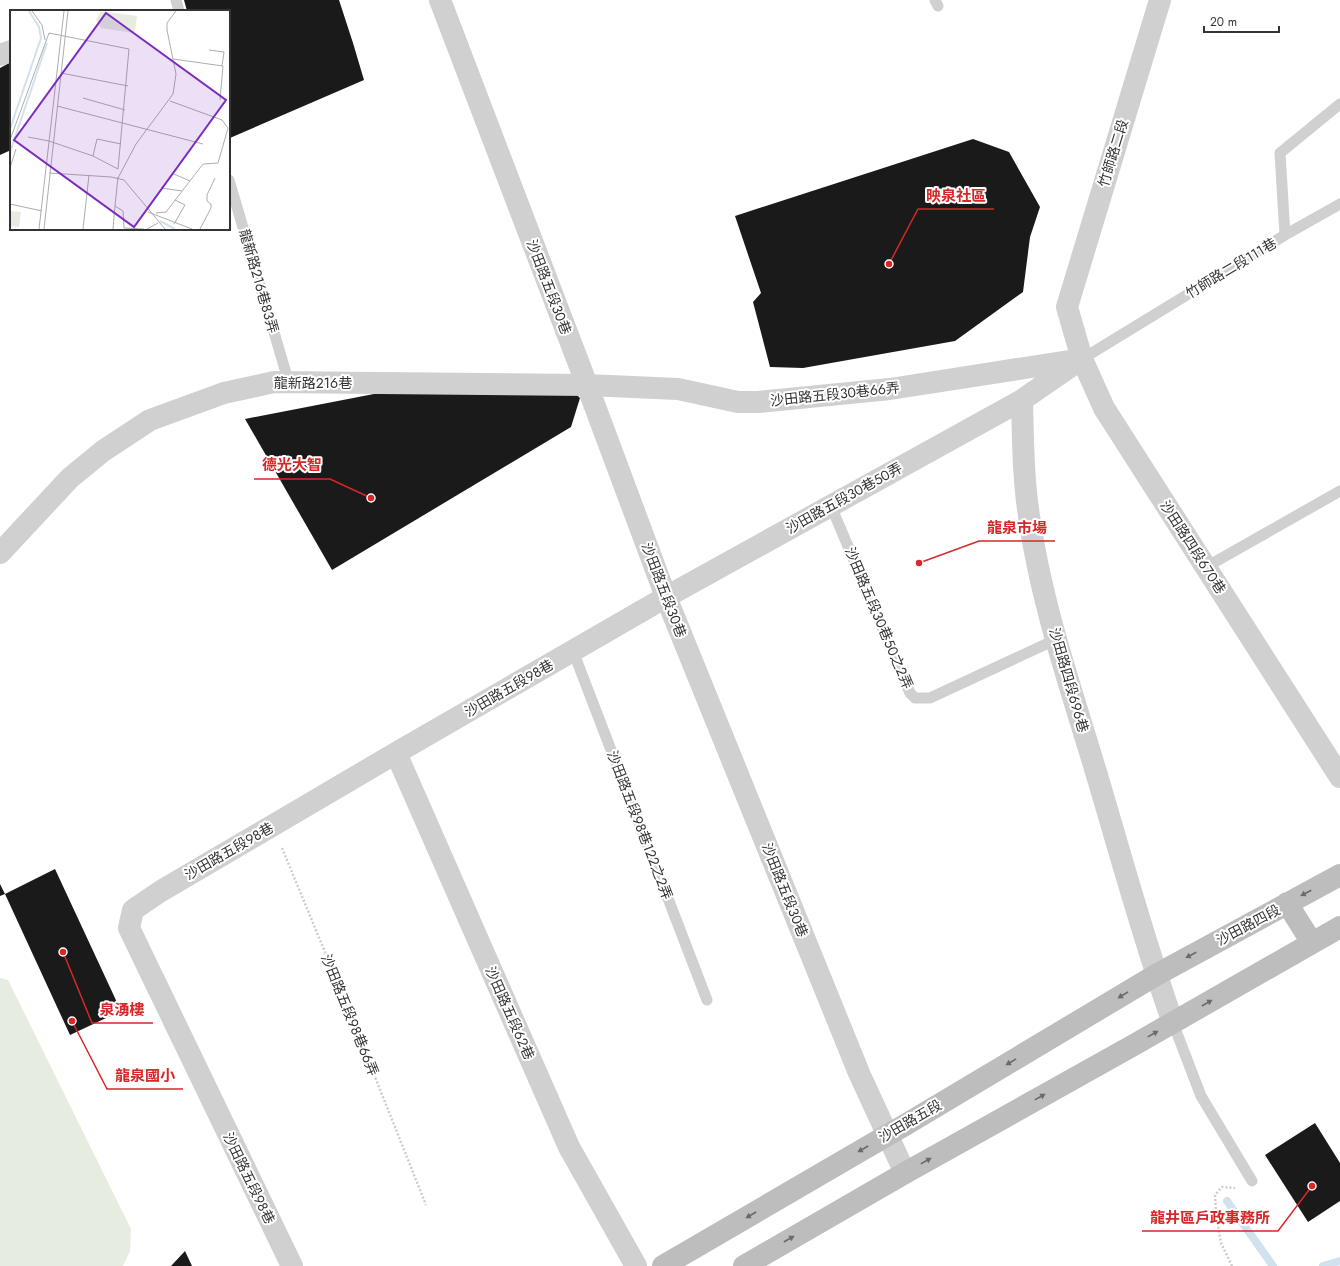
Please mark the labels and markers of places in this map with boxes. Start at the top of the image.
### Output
callout: 映泉社區 [918,182,994,209]
callout: 德光大智 [254,452,330,479]
callout: 龍泉市場 [979,514,1055,541]
callout: 泉湧樓 [92,996,153,1023]
callout: 龍泉國小 [107,1062,183,1089]
callout: 龍井區戶政事務所 [1142,1204,1278,1231]

